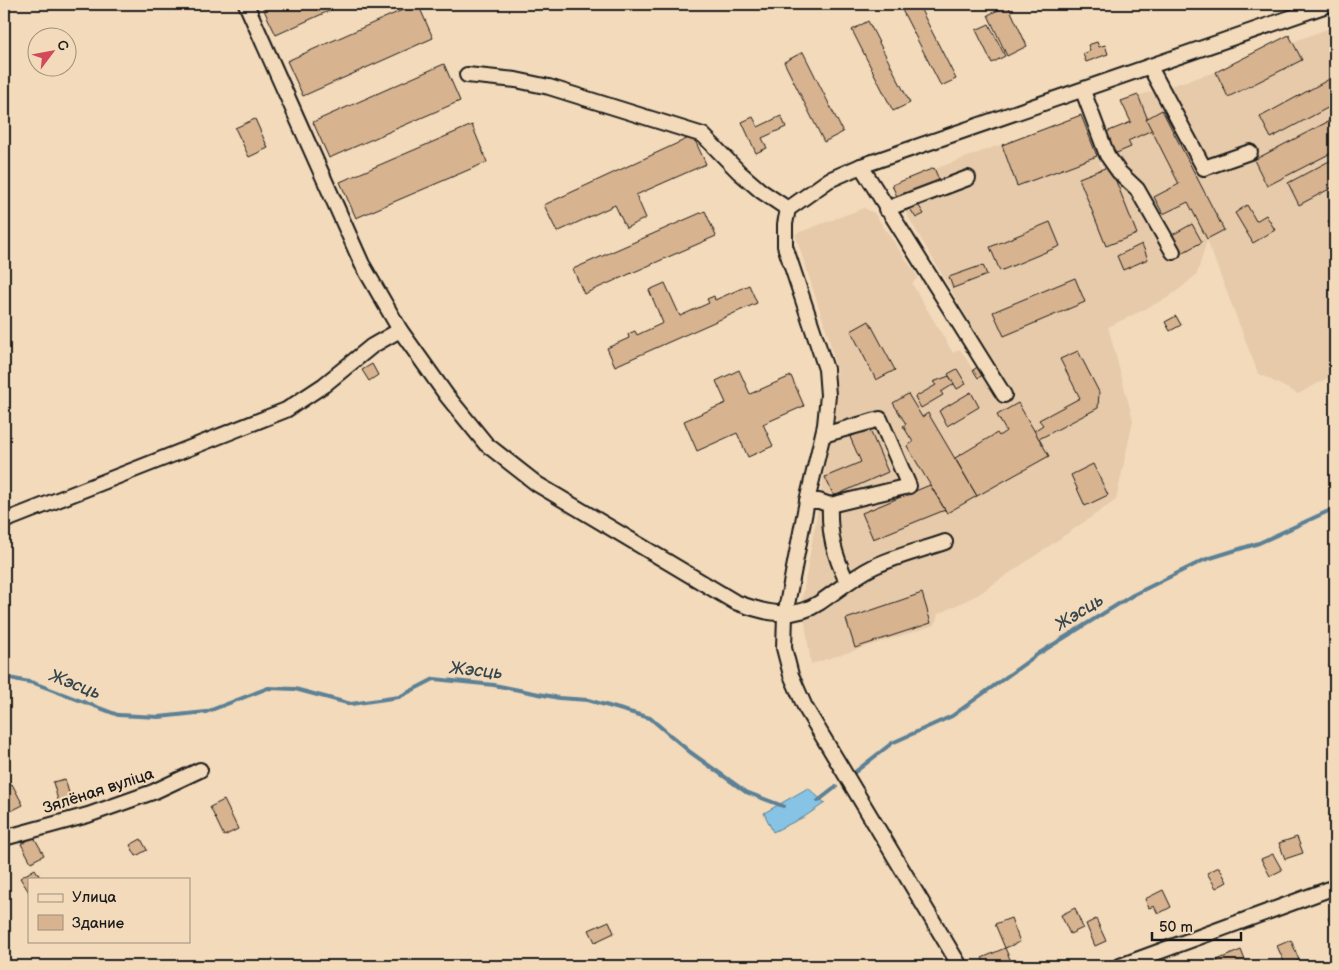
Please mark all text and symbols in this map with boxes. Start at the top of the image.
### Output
north arrow [28,28,78,78]
text: С [53,37,73,54]
water label: Жэсць [1050,589,1108,636]
water label: Жэсць [447,657,504,684]
water label: Жэсць [45,665,104,704]
street label: Зялёная вуліца [41,764,157,818]
legend [28,878,190,942]
text: Улица [72,888,117,907]
scale bar [1152,910,1240,942]
text: Здание [72,914,124,933]
text: 50 m [1159,918,1193,937]

